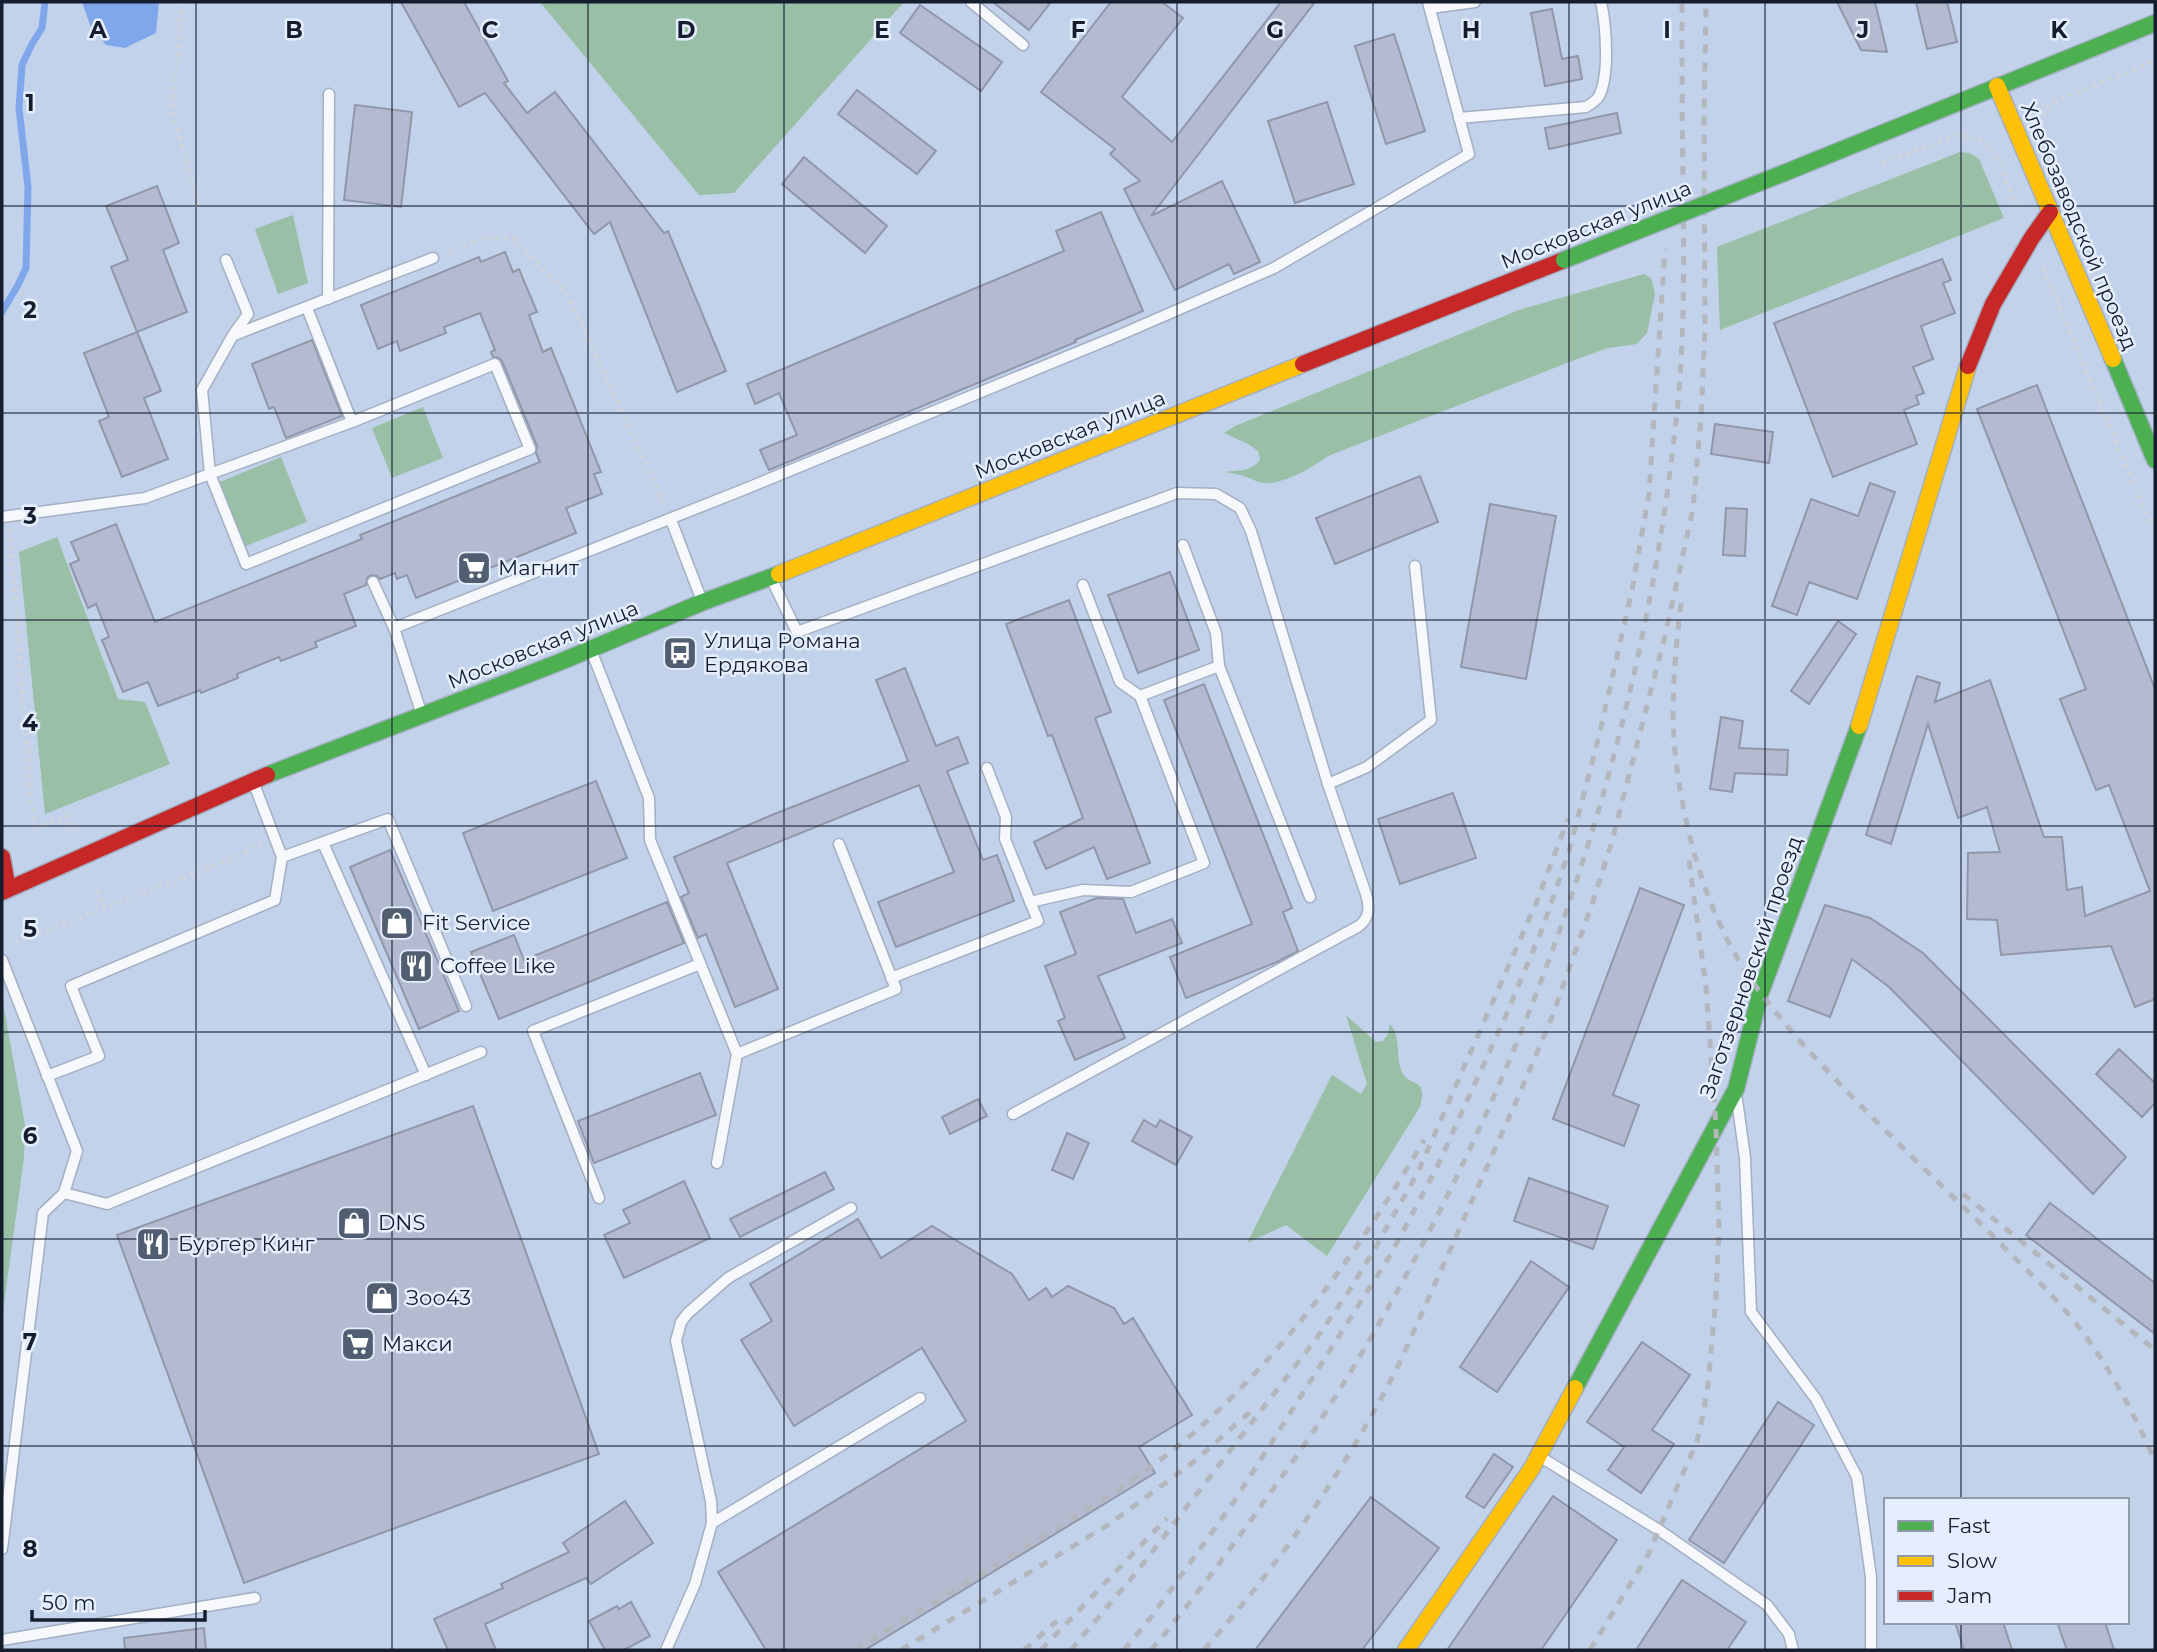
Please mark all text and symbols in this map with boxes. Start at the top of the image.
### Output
text: A [88,16,107,44]
text: B [285,16,303,44]
text: C [482,16,499,44]
text: D [677,16,696,44]
text: E [874,16,890,44]
text: F [1071,16,1086,44]
text: G [1266,16,1284,44]
text: H [1462,16,1480,44]
text: I [1663,16,1671,44]
text: J [1856,16,1869,44]
text: K [2050,16,2068,44]
text: 1 [25,89,35,117]
street label: Хлебозаводской проезд [2016,98,2143,353]
street label: Московская улица [1497,175,1695,274]
text: 2 [23,296,37,324]
street label: Московская улица [971,385,1169,484]
text: 3 [22,502,37,530]
supermarket icon: Магнит [455,549,493,587]
place label: Магнит [498,555,579,580]
street label: Московская улица [444,595,642,694]
place label: Улица Романа Ердякова [704,628,861,677]
bus stop icon: Улица Романа Ердякова [661,634,699,672]
text: 4 [22,709,38,737]
street label: Заготзерновский проезд [1694,833,1807,1101]
shop icon: Fit Service [378,904,416,942]
place label: Fit Service [422,910,530,935]
text: 5 [23,915,37,943]
restaurant icon: Coffee Like [397,947,435,985]
place label: Coffee Like [440,953,555,978]
text: 6 [23,1122,38,1150]
shop icon: DNS [335,1204,373,1242]
place label: DNS [378,1210,425,1235]
restaurant icon: Бургер Кинг [134,1225,172,1263]
place label: Бургер Кинг [178,1231,315,1256]
shop icon: Зоо43 [363,1279,401,1317]
place label: Зоо43 [406,1285,471,1310]
supermarket icon: Макси [339,1325,377,1363]
text: 7 [23,1328,37,1356]
place label: Макси [382,1331,453,1356]
legend [1884,1498,2129,1624]
text: Fast [1947,1513,1991,1538]
text: 8 [22,1535,38,1563]
text: Slow [1947,1548,1997,1573]
scale bar [32,1578,205,1622]
text: Jam [1946,1583,1992,1608]
text: 50 m [42,1590,96,1615]

